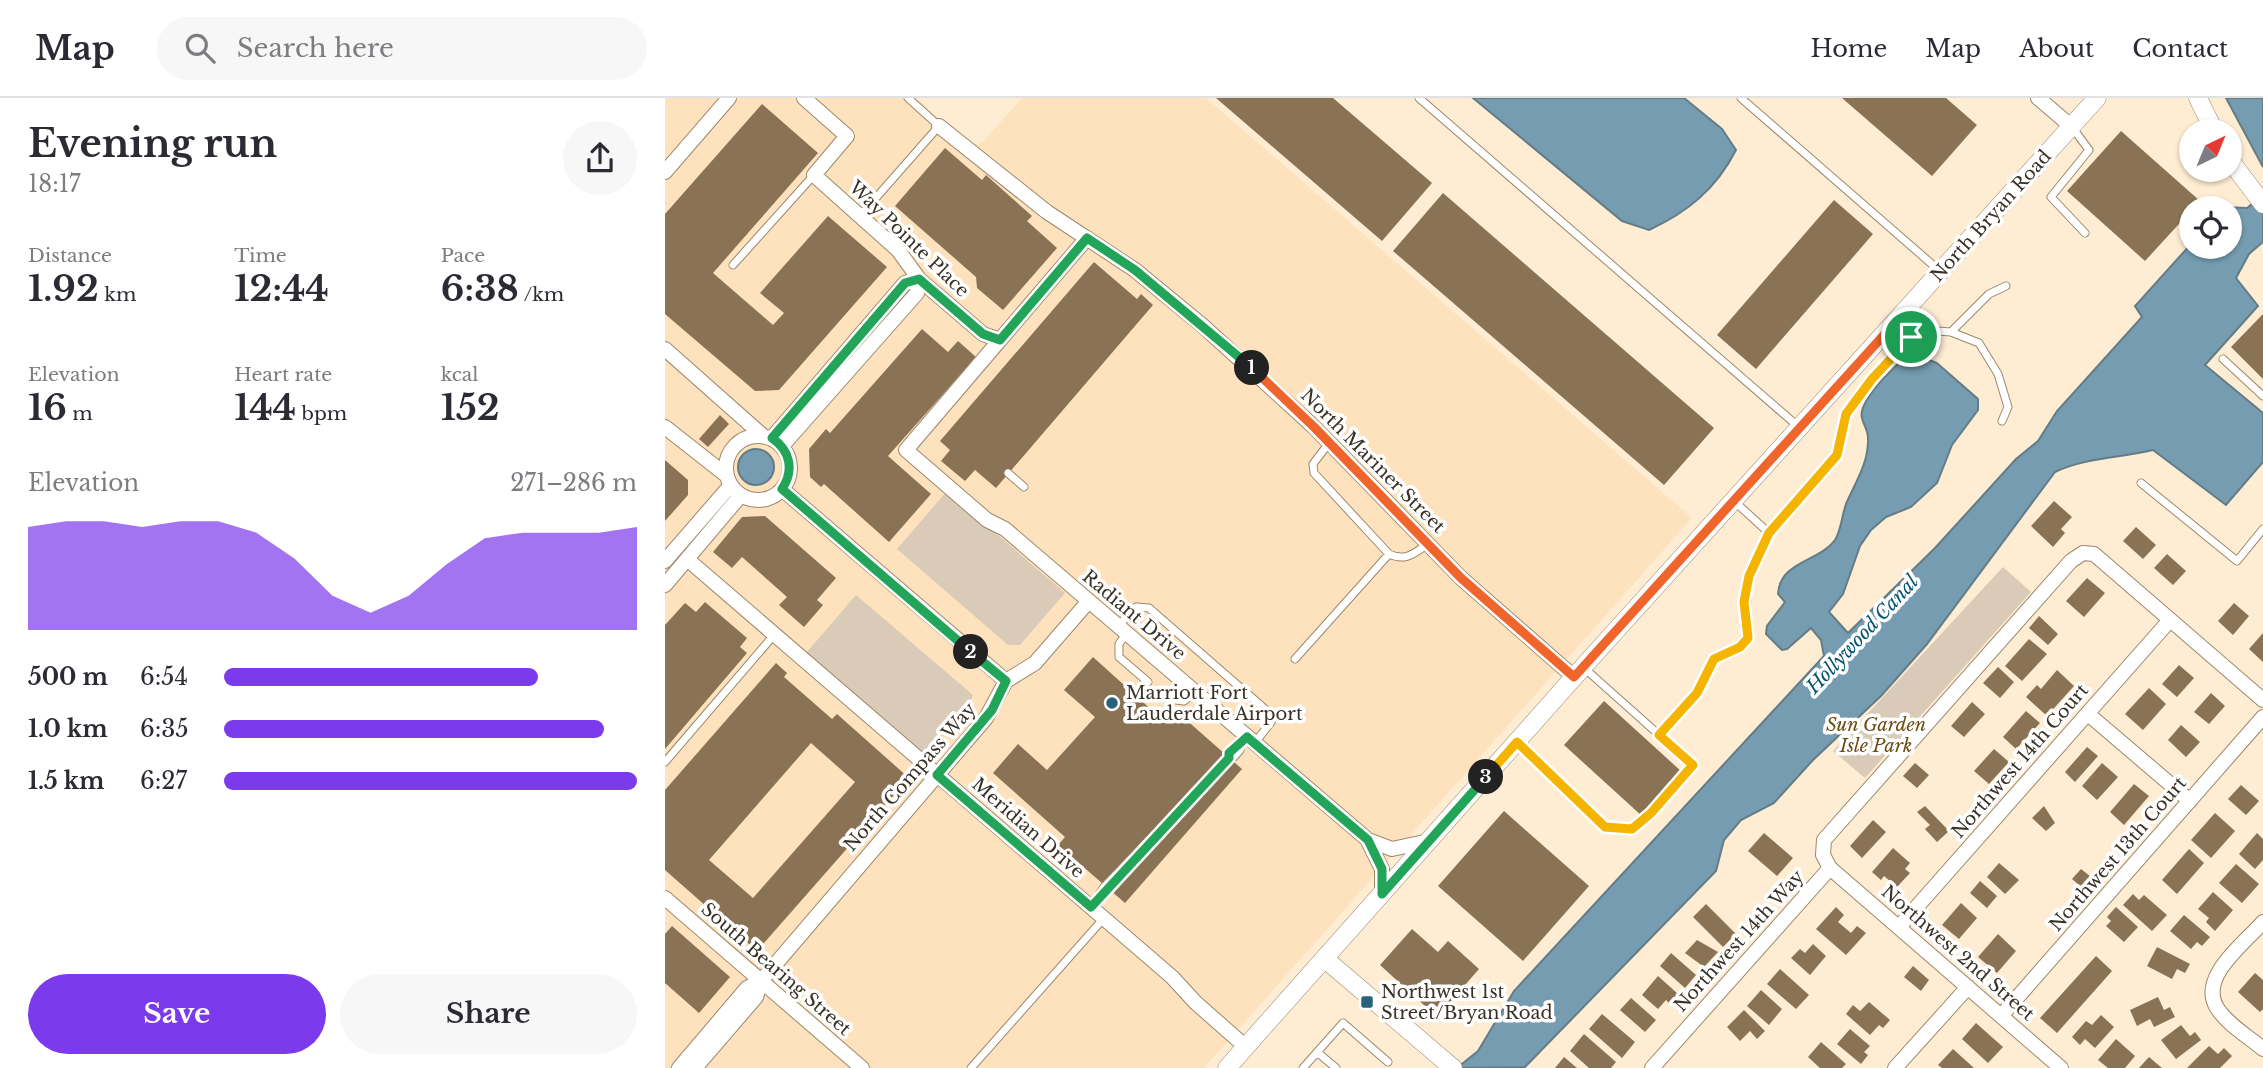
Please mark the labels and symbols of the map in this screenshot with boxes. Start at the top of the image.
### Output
north arrow [2179,119,2242,182]
street label: North Bryan Road [1926,146,2056,286]
street label: Way Pointe Place [844,176,973,302]
pin [1881,307,1941,367]
pin: 1 [1235,350,1269,386]
street label: North Mariner Street [1296,384,1450,538]
street label: Radiant Drive [1078,565,1190,665]
water label: Hollywood Canal [1801,570,1923,699]
pin: 2 [953,634,989,670]
street label: Northwest 14th Court [1947,679,2093,843]
place label: Marriott Fort Lauderdale Airport [1126,682,1303,725]
marker: Marriott Fort Lauderdale Airport [1104,695,1120,711]
street label: North Compass Way [840,698,981,856]
park label: Sun Garden Isle Park [1826,714,1926,757]
pin: 3 [1469,760,1503,794]
street label: Northwest 13th Court [2045,772,2191,936]
street label: Meridian Drive [967,773,1089,883]
street label: Northwest 14th Way [1670,865,1809,1016]
street label: Northwest 2nd Street [1877,881,2039,1025]
street label: South Bearing Street [697,898,855,1040]
place label: Northwest 1st Street/Bryan Road [1381,981,1553,1024]
marker: Northwest 1st Street/Bryan Road [1359,994,1375,1010]

